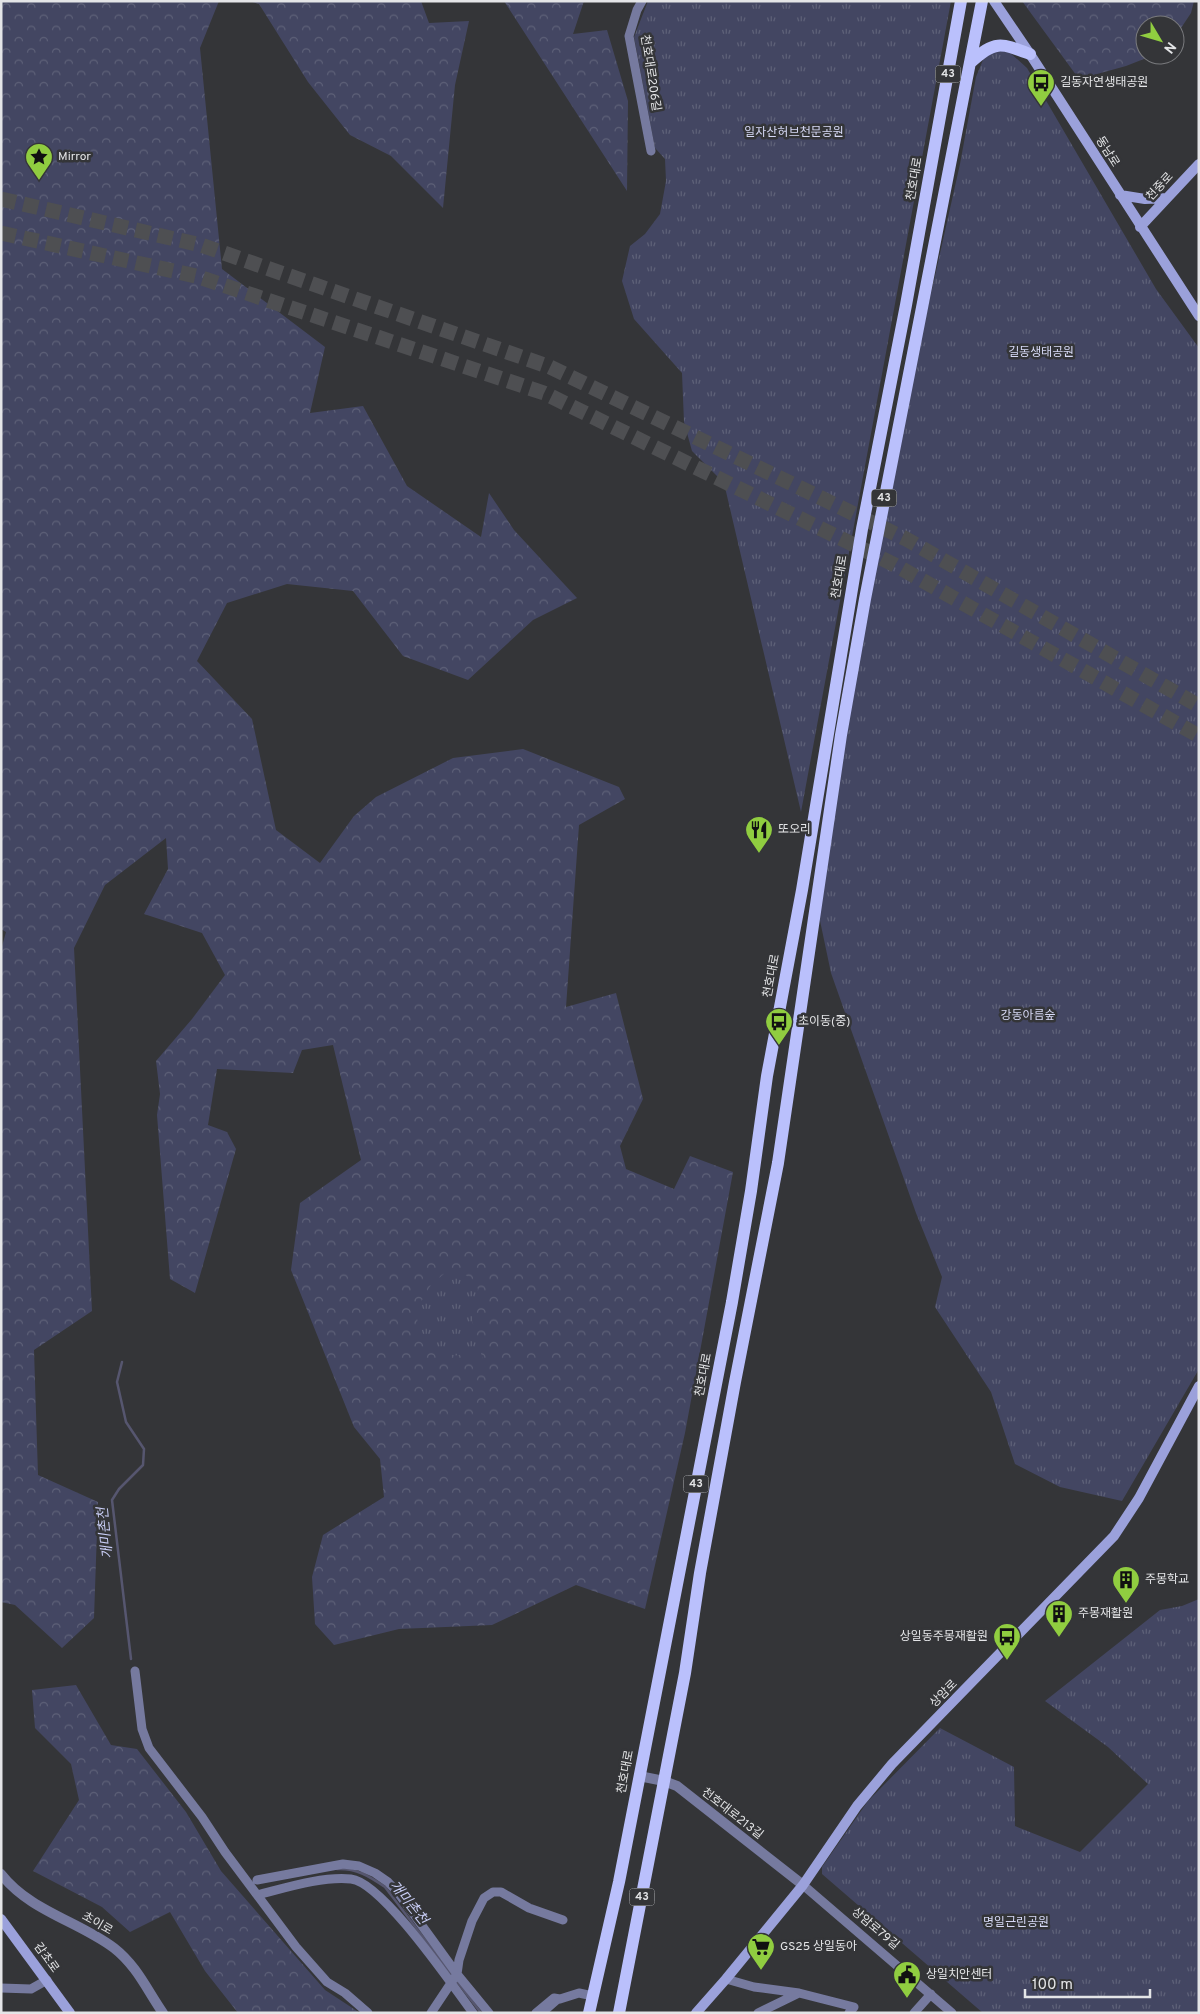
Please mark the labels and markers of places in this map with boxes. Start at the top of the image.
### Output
bus stop icon: 길동자연생태공원 [1026,68,1056,107]
place label: 길동자연생태공원 [1060,75,1148,91]
place icon: Mirror [24,142,54,181]
place label: Mirror [58,149,91,165]
restaurant icon: 또오리 [744,815,774,854]
place label: 또오리 [778,822,811,838]
bus stop icon: 초이동(중) [764,1007,794,1046]
place label: 초이동(중) [798,1014,850,1030]
building icon: 주몽학교 [1111,1565,1141,1604]
place label: 주몽학교 [1145,1572,1189,1588]
building icon: 주몽재활원 [1044,1599,1074,1638]
place label: 주몽재활원 [1078,1606,1133,1622]
bus stop icon: 상일동주몽재활원 [992,1622,1022,1661]
place label: 상일동주몽재활원 [900,1629,988,1645]
supermarket icon: GS25 상일동아 [746,1932,776,1971]
place label: GS25 상일동아 [780,1939,857,1955]
public building icon: 상일치안센터 [892,1960,922,1999]
place label: 상일치안센터 [926,1967,992,1983]

